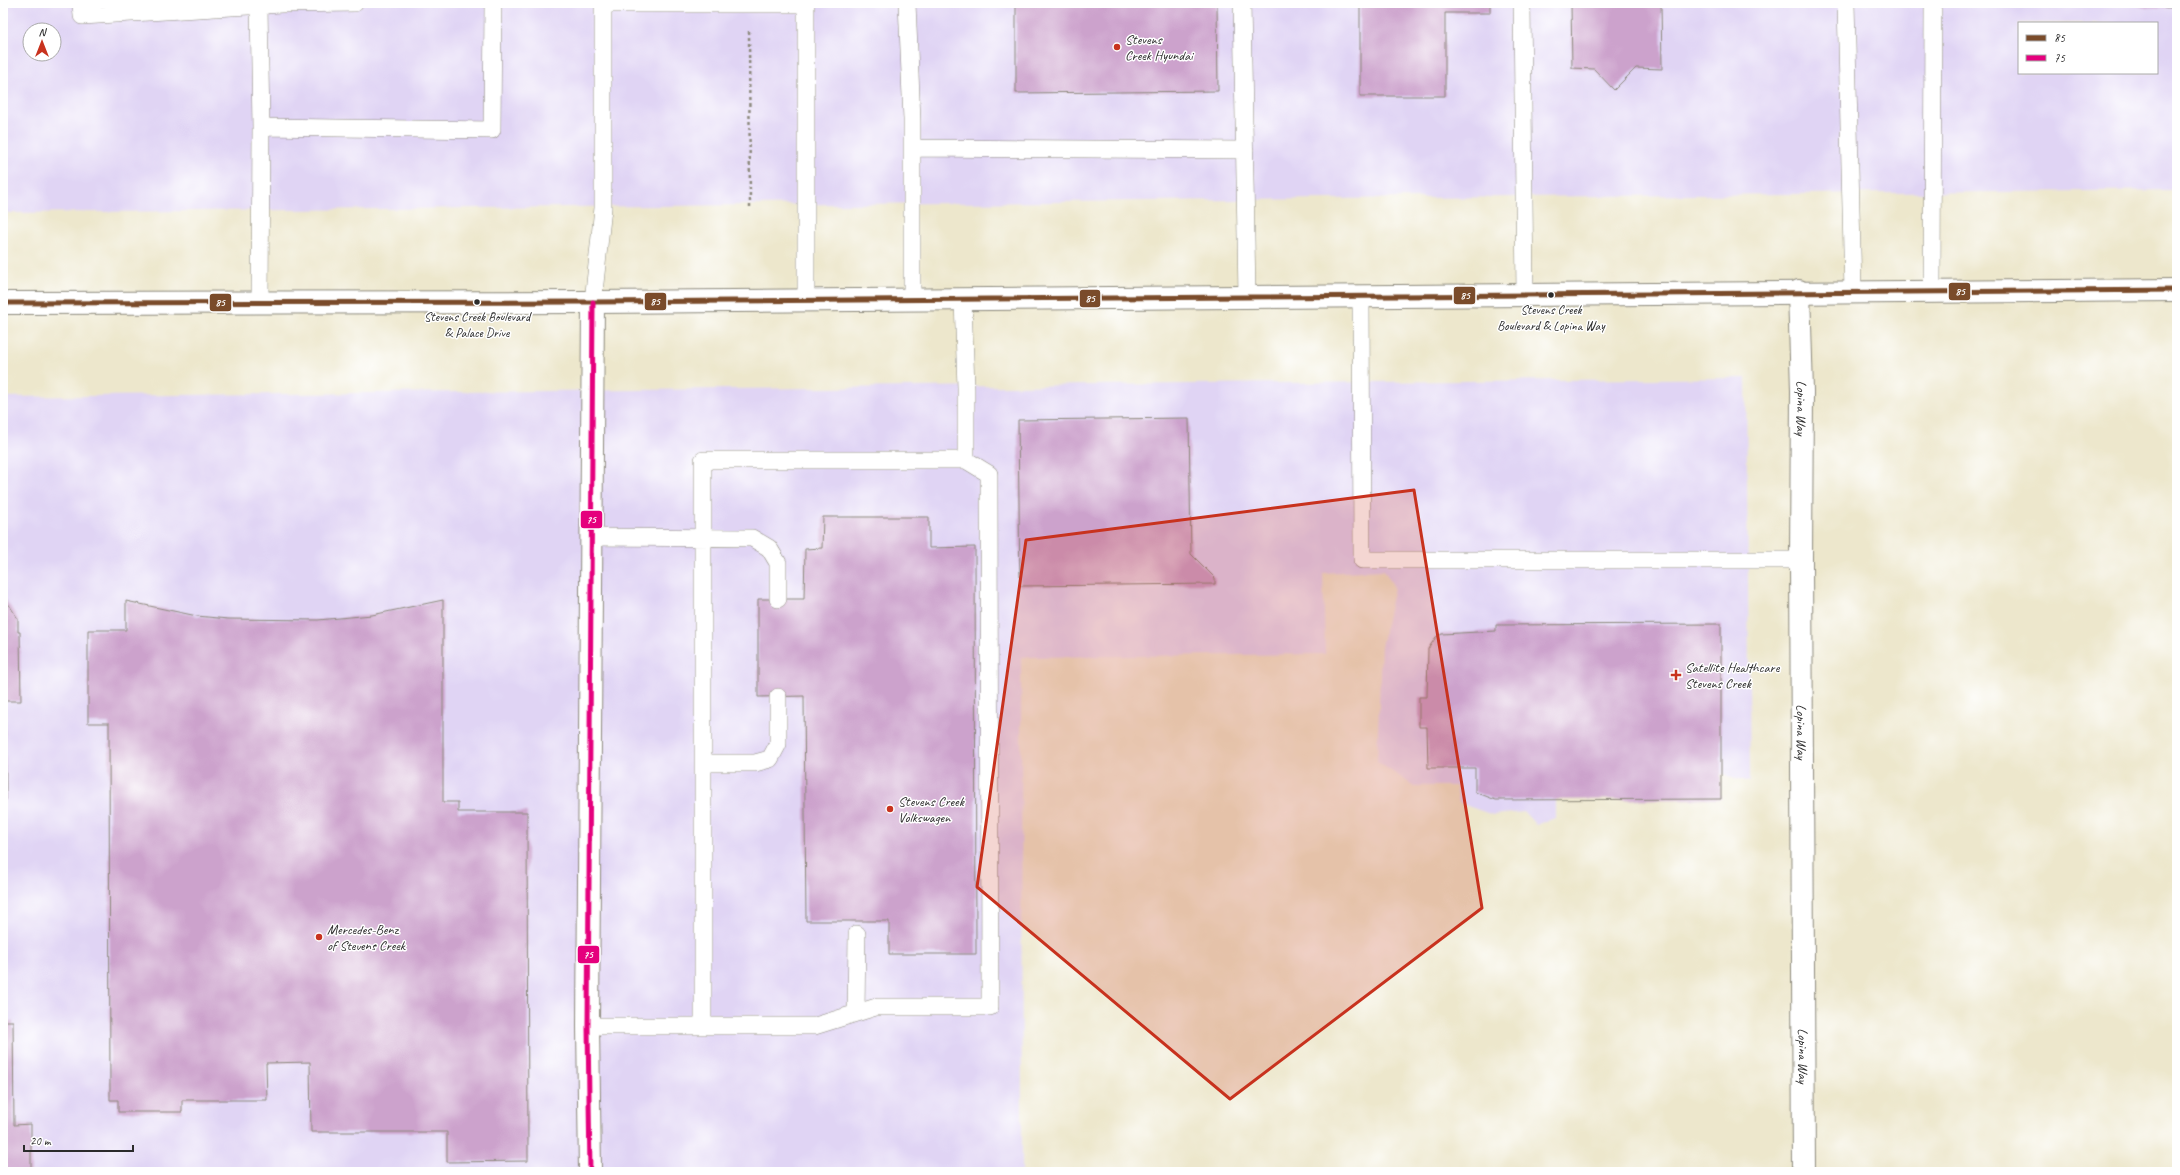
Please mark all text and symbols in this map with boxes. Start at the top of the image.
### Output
north arrow [22,22,62,62]
legend [2018,22,2158,74]
text: N [39,25,48,39]
text: 85 [2054,30,2065,46]
place label: Stevens Creek Hyundai [1125,31,1195,64]
marker: Stevens Creek Hyundai [1112,42,1122,52]
text: 75 [2054,50,2065,66]
line badge: 85 [1948,282,1971,301]
text: 85 [1955,284,1966,298]
line badge: 85 [1453,286,1476,305]
text: 85 [1460,288,1471,302]
line badge: 85 [1079,289,1101,308]
marker: Stevens Creek Boulevard & Lopina Way [1546,290,1556,300]
text: 85 [1085,291,1096,305]
line badge: 85 [644,292,667,311]
line badge: 85 [209,293,232,312]
text: 85 [650,294,661,308]
text: 85 [215,295,226,309]
marker: Stevens Creek Boulevard & Palace Drive [472,297,482,307]
place label: Stevens Creek Boulevard & Lopina Way [1497,302,1606,334]
place label: Stevens Creek Boulevard & Palace Drive [424,309,532,341]
street label: Lopina Way [1793,380,1810,437]
line badge: 75 [580,510,603,529]
text: 75 [586,512,597,526]
place label: Satellite Healthcare Stevens Creek [1685,659,1781,692]
marker: Satellite Healthcare Stevens Creek [1670,669,1682,681]
street label: Lopina Way [1793,704,1810,761]
place label: Stevens Creek Volkswagen [898,793,965,826]
marker: Stevens Creek Volkswagen [885,804,895,814]
place label: Mercedes-Benz of Stevens Creek [327,921,407,954]
marker: Mercedes-Benz of Stevens Creek [314,932,324,942]
line badge: 75 [577,945,600,964]
text: 75 [583,947,594,961]
street label: Lopina Way [1794,1028,1812,1085]
scale bar [24,1127,133,1153]
text: 20 m [30,1133,52,1149]

